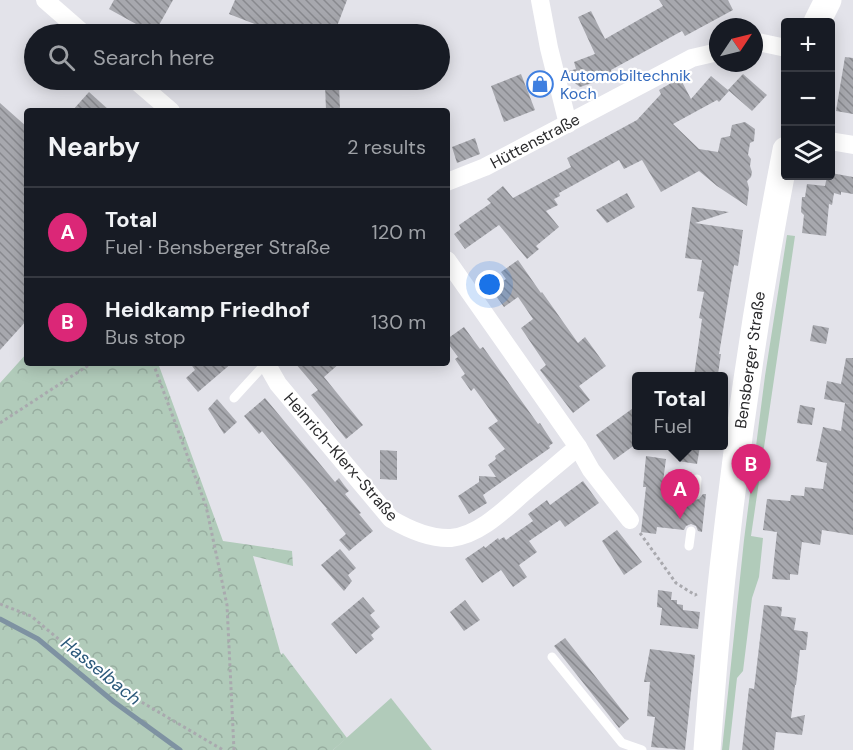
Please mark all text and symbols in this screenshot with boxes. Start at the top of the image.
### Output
north arrow [709,18,763,72]
map controls [781,18,835,180]
button: + [781,18,835,72]
search box [24,24,450,90]
icon: search [45,41,78,74]
text: Search here [93,43,214,72]
place label: Automobiltechnik Koch [560,65,691,104]
shop icon: Automobiltechnik Koch [525,69,555,99]
button: − [781,72,835,126]
street label: Hüttenstraße [487,109,583,173]
button: layers [781,126,835,180]
text: Nearby [48,130,140,164]
text: 2 results [347,134,426,160]
text: Total [105,205,157,234]
text: A [60,219,75,245]
text: 120 m [372,219,426,245]
text: Fuel · Bensberger Straße [105,234,330,260]
your location [475,270,504,299]
street label: Bensberger Straße [730,290,770,430]
text: Heidkamp Friedhof [105,295,310,324]
text: B [61,309,74,335]
text: 130 m [371,309,426,335]
text: Bus stop [105,324,185,350]
popup [632,372,728,450]
text: Total [654,384,706,413]
street label: Heinrich-Klerx-Straße [279,388,403,526]
text: Fuel [654,413,692,439]
pin: B [732,444,771,494]
pin: A [660,470,700,519]
water label: Hasselbach [56,631,146,711]

